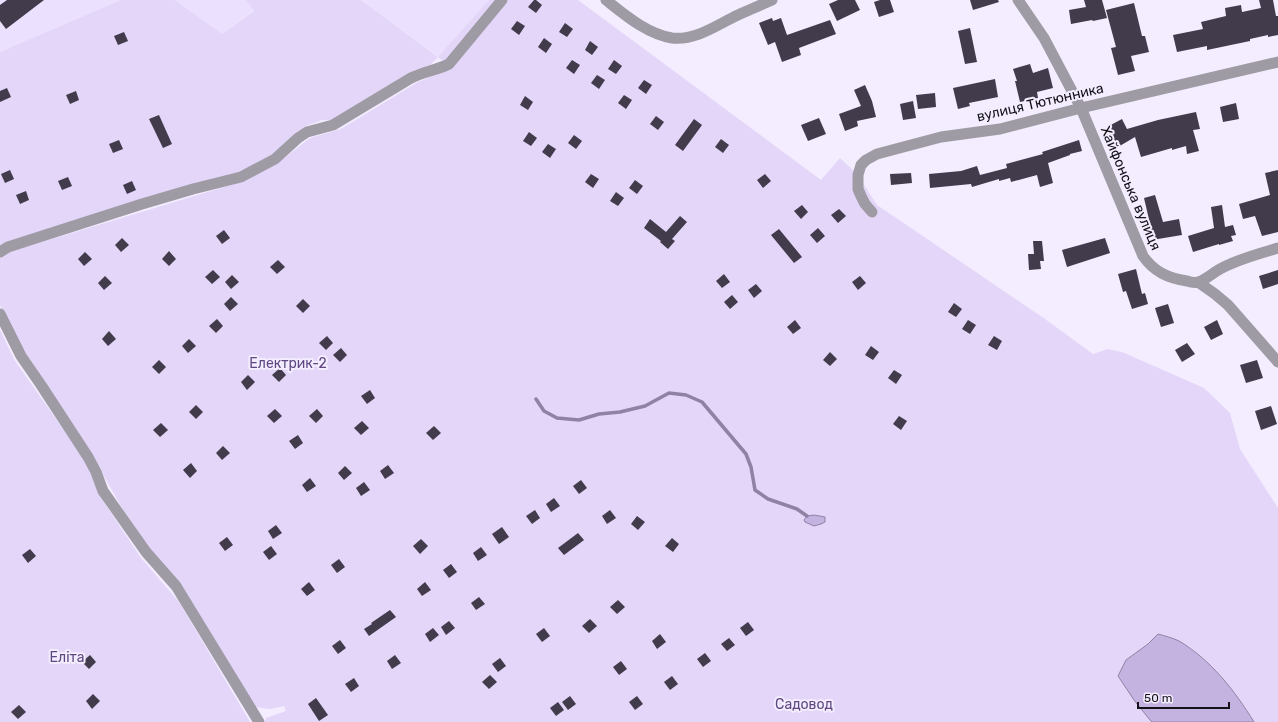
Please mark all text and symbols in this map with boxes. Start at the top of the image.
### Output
street label: вулиця Тютюнника [975,80,1105,125]
street label: Хайфонська вулиця [1097,124,1164,253]
park label: Електрик-2 [249,355,327,372]
park label: Еліта [50,649,84,666]
scale bar [1138,684,1229,710]
text: 50 m [1144,691,1172,705]
park label: Садовод [775,696,833,713]

